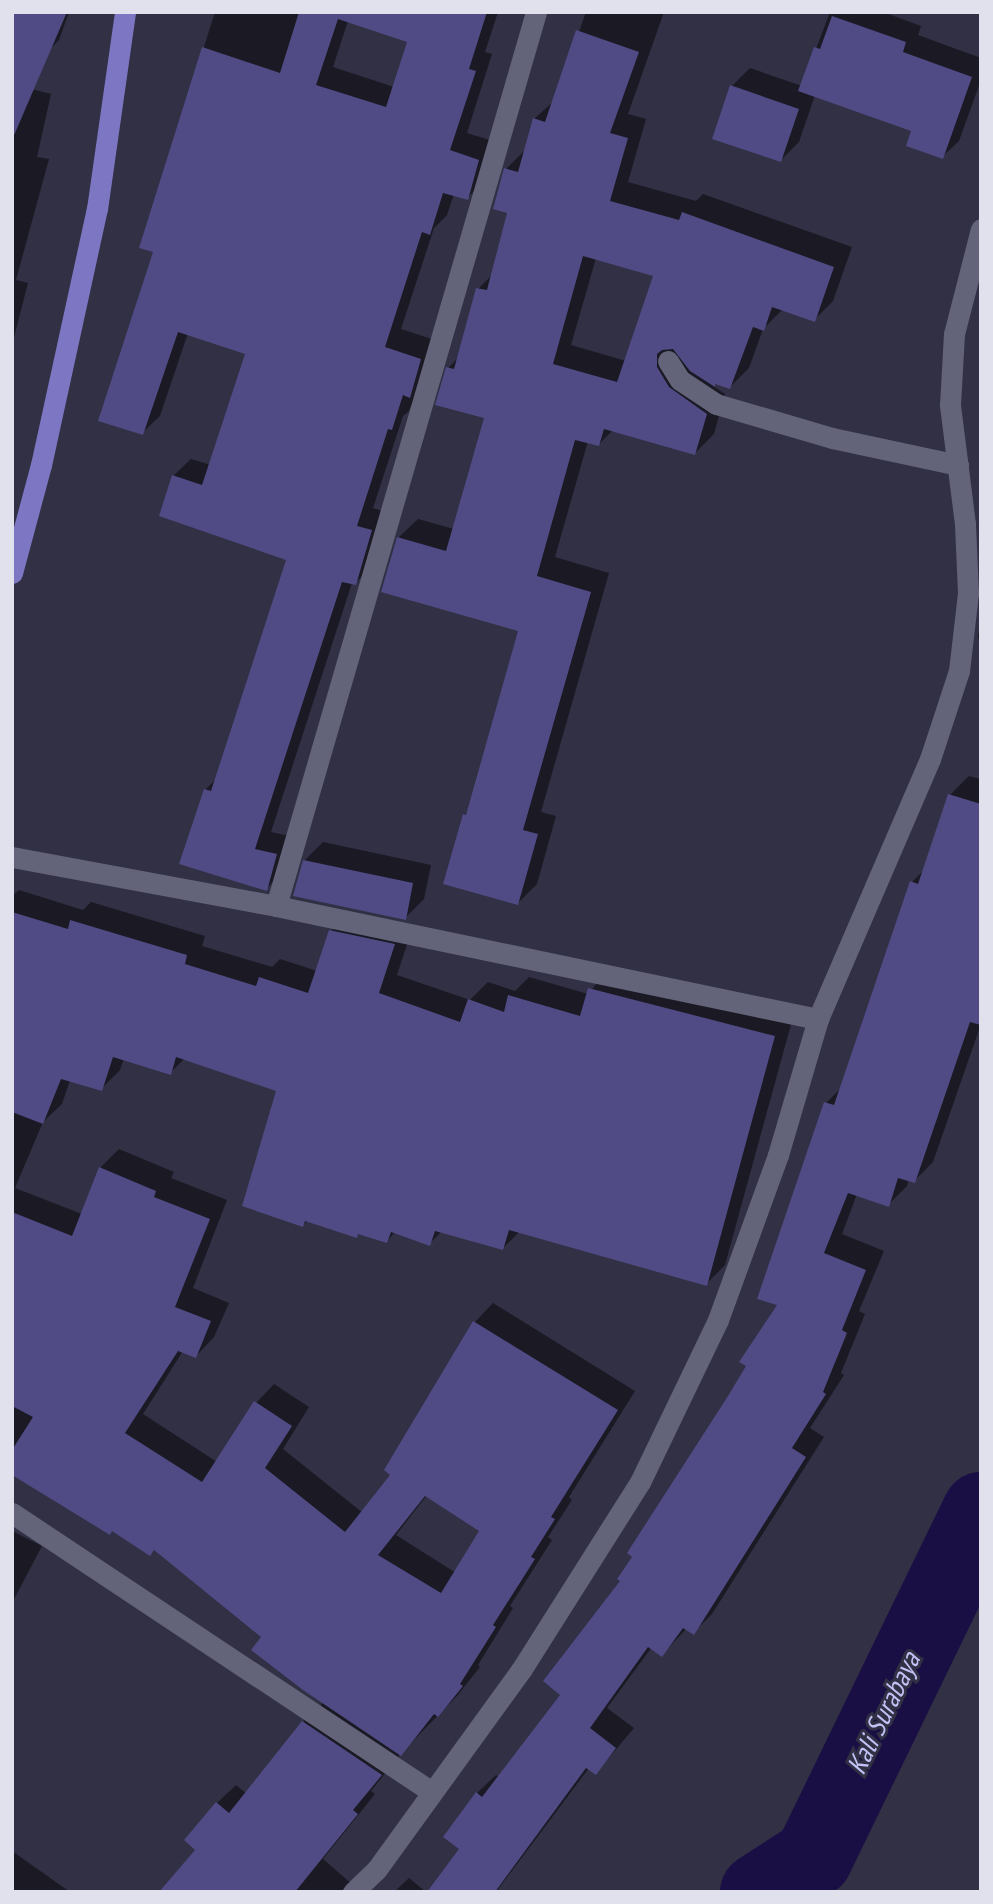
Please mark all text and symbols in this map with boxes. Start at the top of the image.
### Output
water label: Kali Surabaya [839,1647,927,1779]

